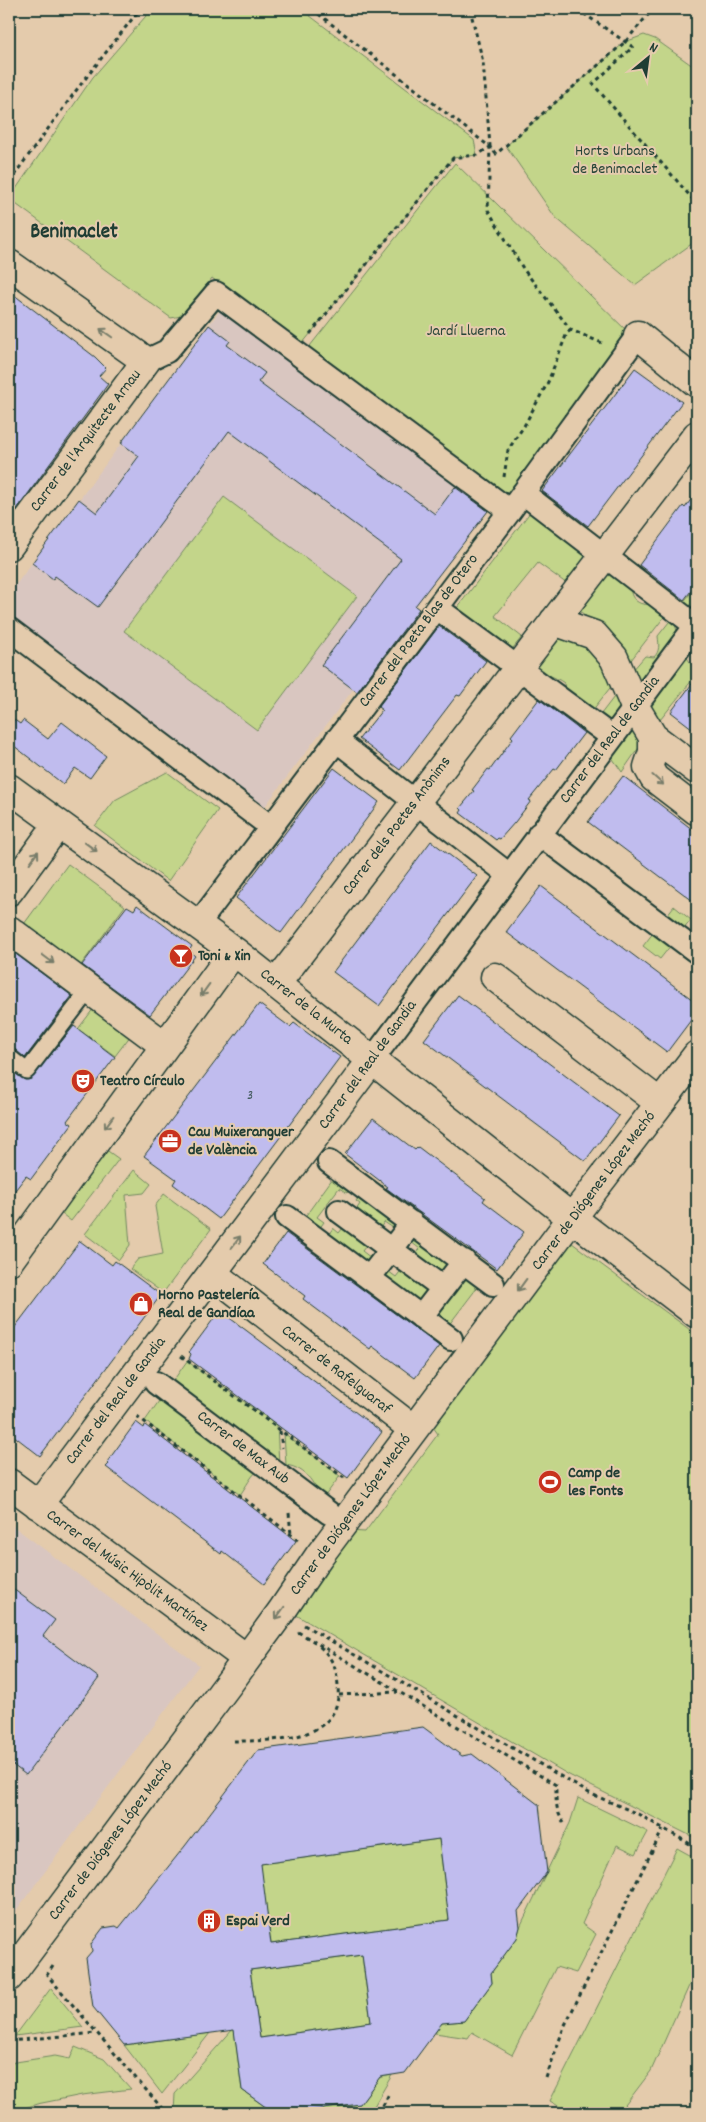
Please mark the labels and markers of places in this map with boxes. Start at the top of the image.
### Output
bar icon: Toni & Xin [168,943,194,969]
place label: Toni & Xin [198,945,251,968]
theatre icon: Teatro Círculo [70,1068,96,1094]
place label: Teatro Círculo [100,1070,185,1093]
place label: Cau Muixeranguer de València [188,1121,295,1162]
office icon: Cau Muixeranguer de València [157,1128,183,1154]
place label: Horno Pastelería Real de Gandíaa [158,1284,261,1325]
shop icon: Horno Pastelería Real de Gandíaa [128,1291,154,1317]
place label: Camp de les Fonts [568,1462,624,1503]
sports icon: Camp de les Fonts [537,1469,563,1495]
building icon: Espai Verd [196,1908,222,1934]
place label: Espai Verd [226,1910,290,1933]

